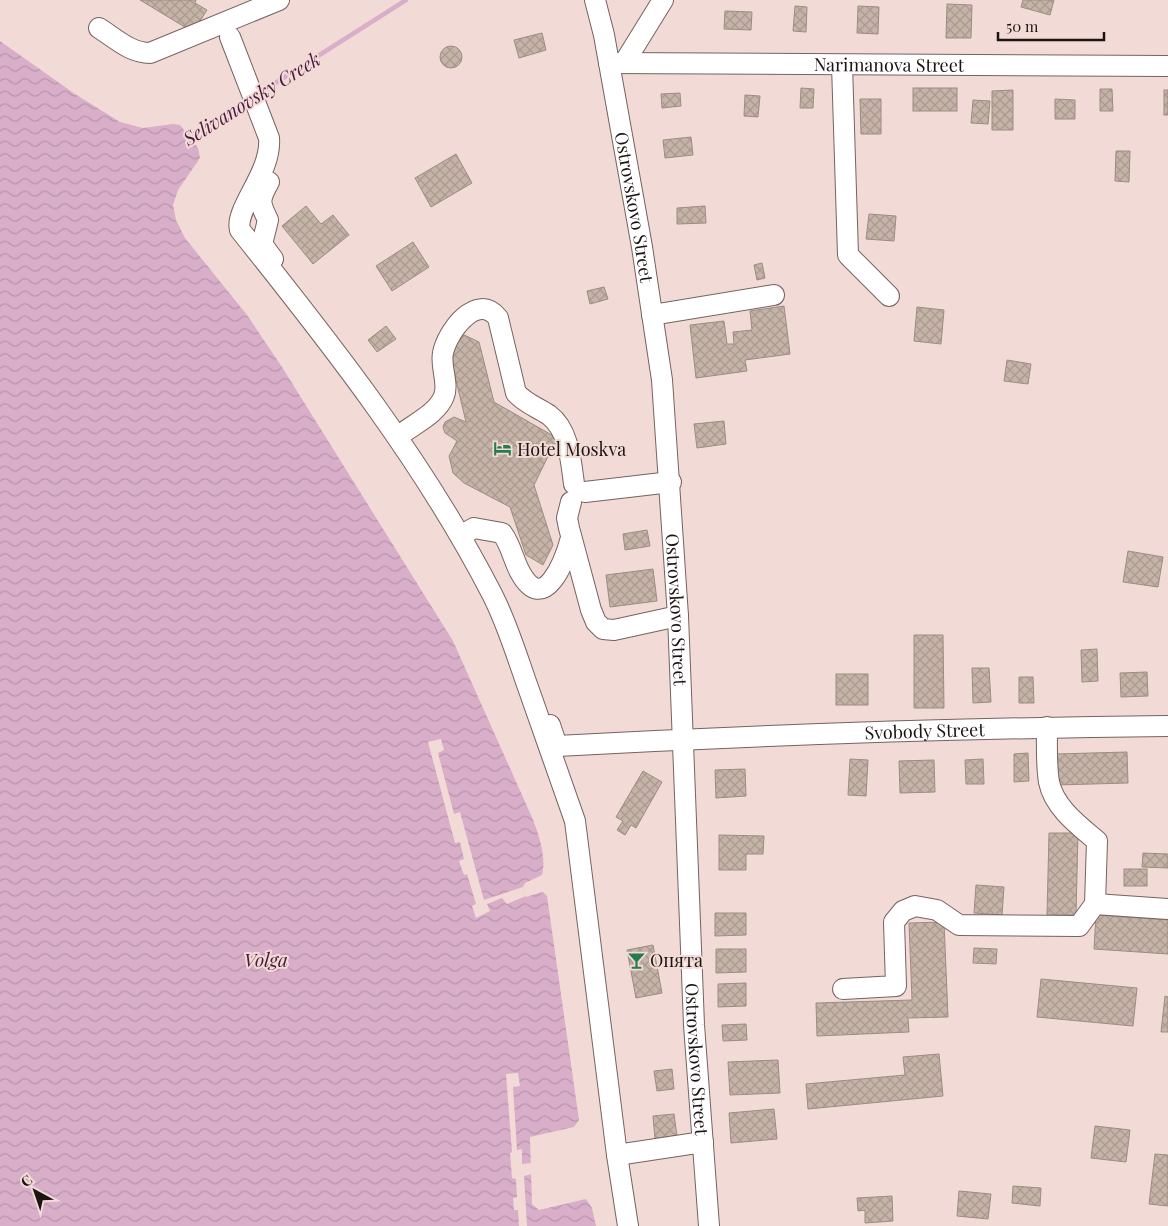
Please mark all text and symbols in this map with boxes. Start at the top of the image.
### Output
scale bar [998,10,1104,42]
text: 50 m [1006,16,1039,36]
water label: Selivanovsky Creek [176,45,325,151]
street label: Narimanova Street [814,52,965,77]
street label: Ostrovskovo Street [610,130,659,285]
place label: Hotel Moskva [517,437,626,461]
hotel icon: Hotel Moskva [493,439,513,459]
street label: Ostrovskovo Street [660,533,693,687]
street label: Svobody Street [864,717,986,745]
water label: Volga [244,946,288,972]
place label: Опята [650,948,703,972]
bar icon: Опята [626,950,646,970]
street label: Ostrovskovo Street [680,982,714,1137]
north arrow [10,1166,60,1216]
text: С [16,1170,36,1191]

